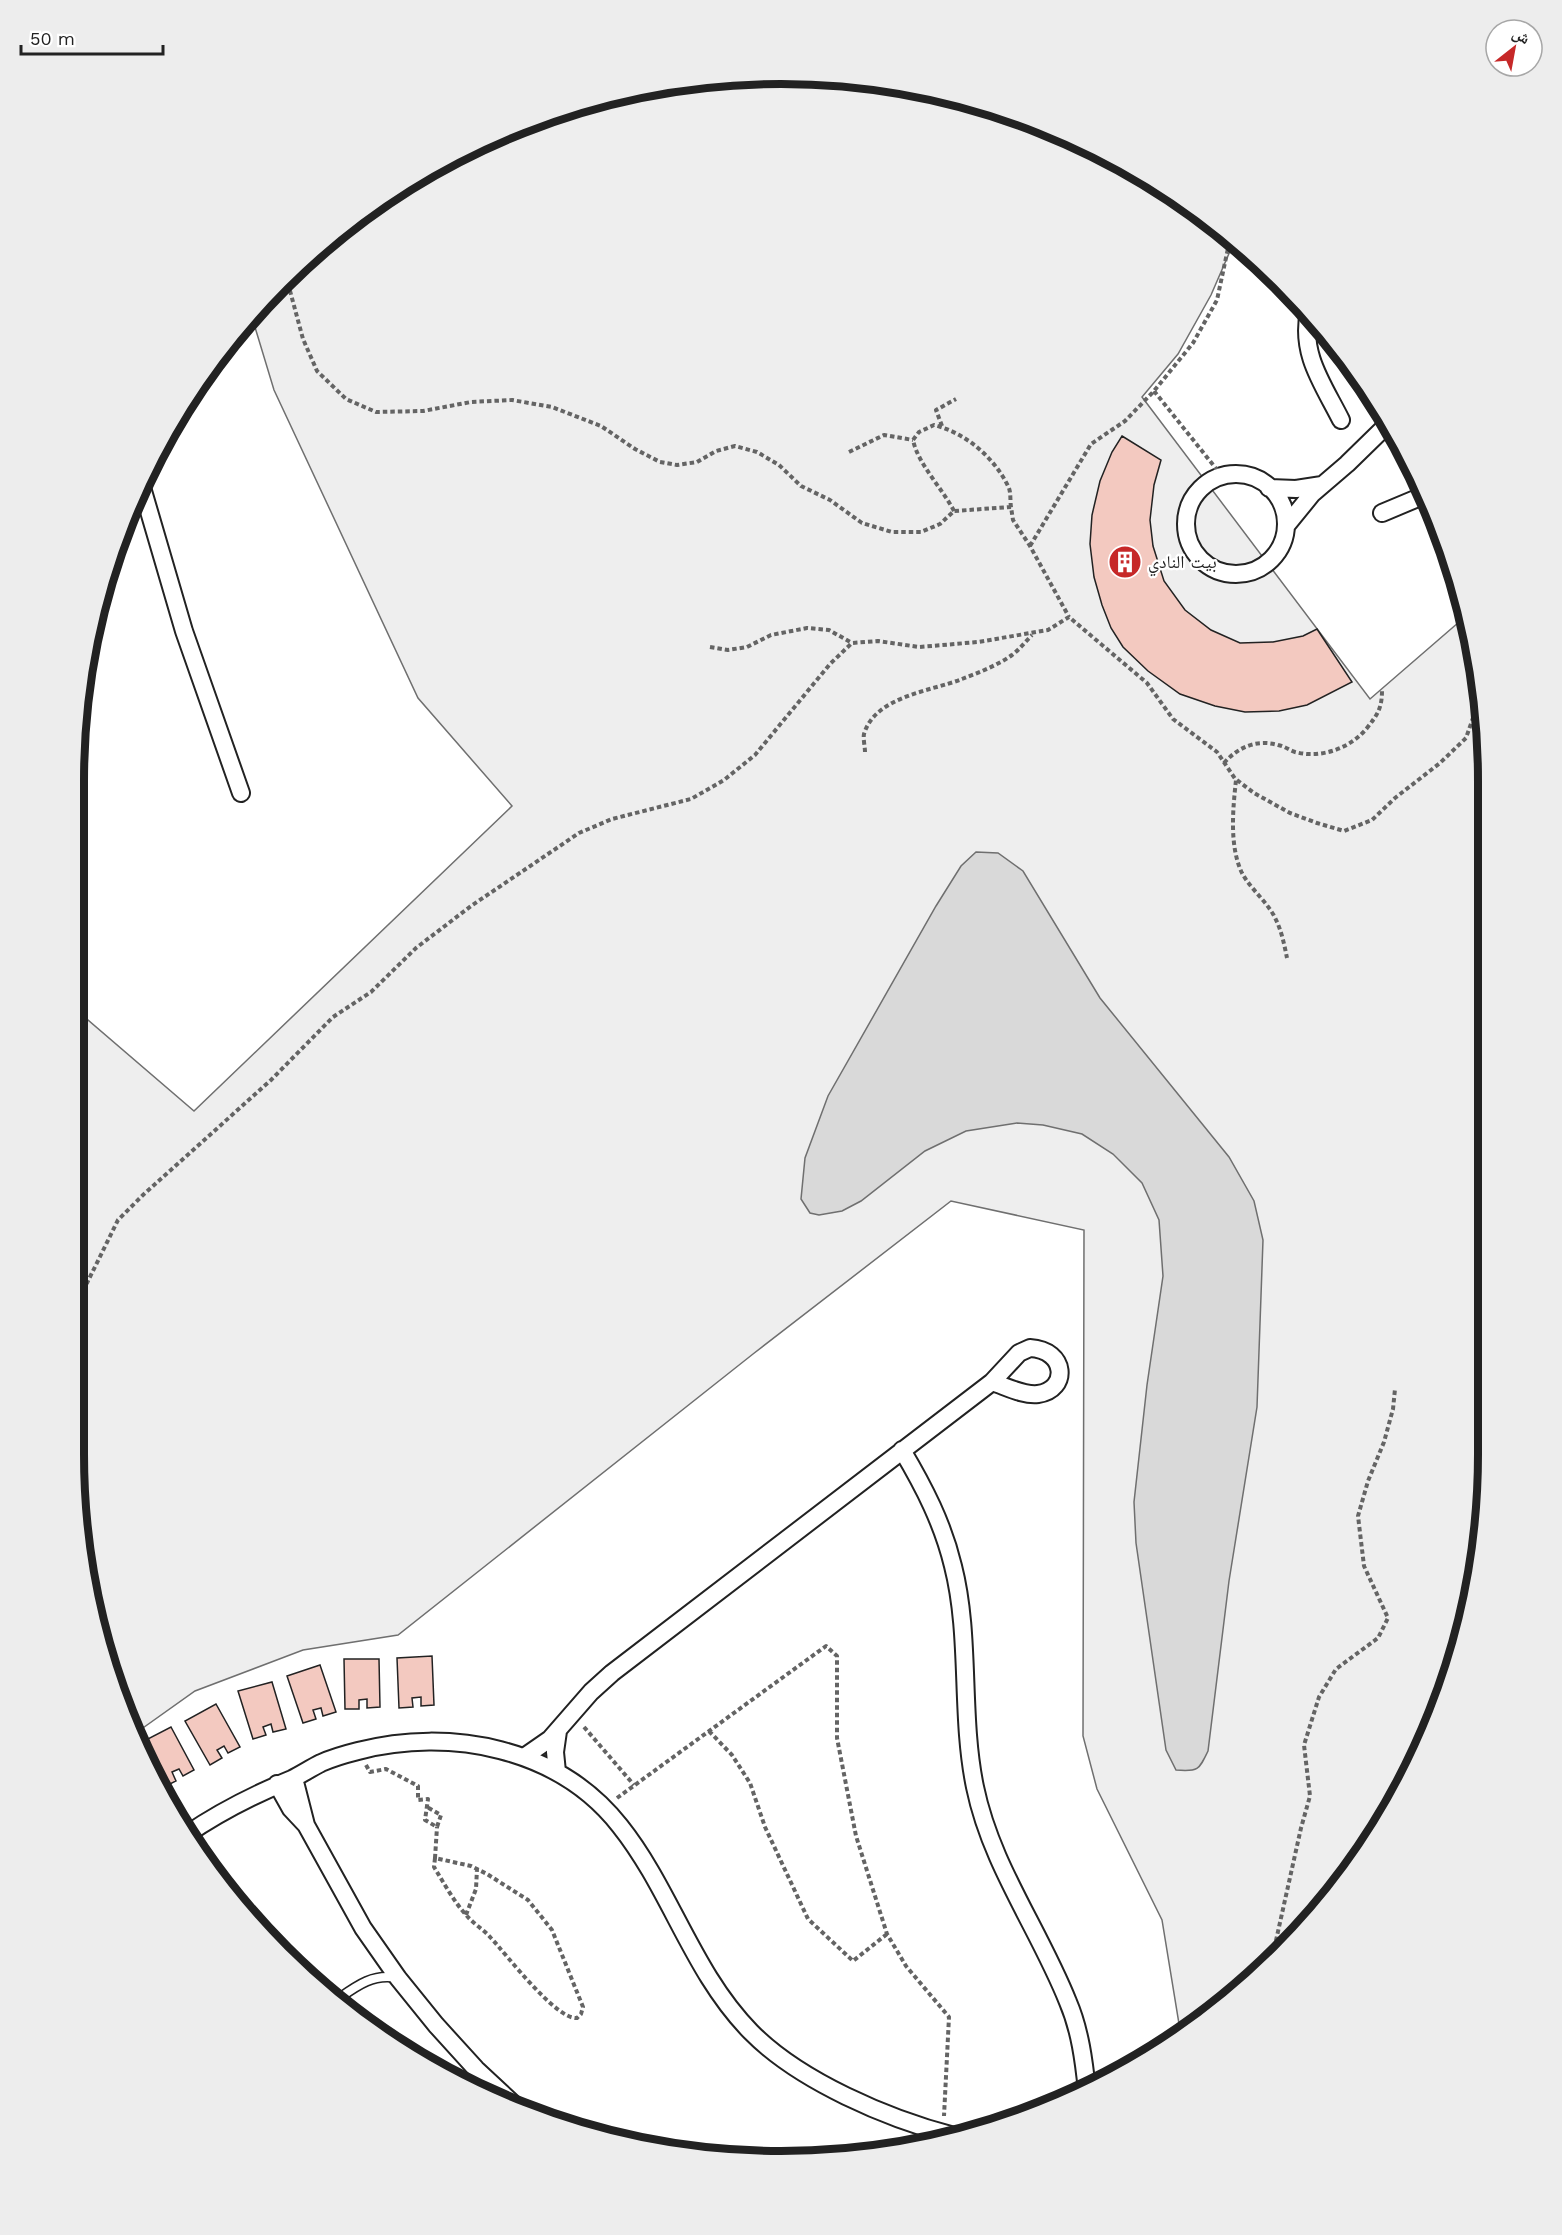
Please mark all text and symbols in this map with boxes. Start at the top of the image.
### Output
scale bar [21,18,164,56]
north arrow [1484,18,1544,78]
text: ش [1509,23,1534,48]
text: 50 m [30,28,75,49]
building icon: بيت النادي [1107,544,1143,580]
place label: بيت النادي [1148,551,1217,577]

